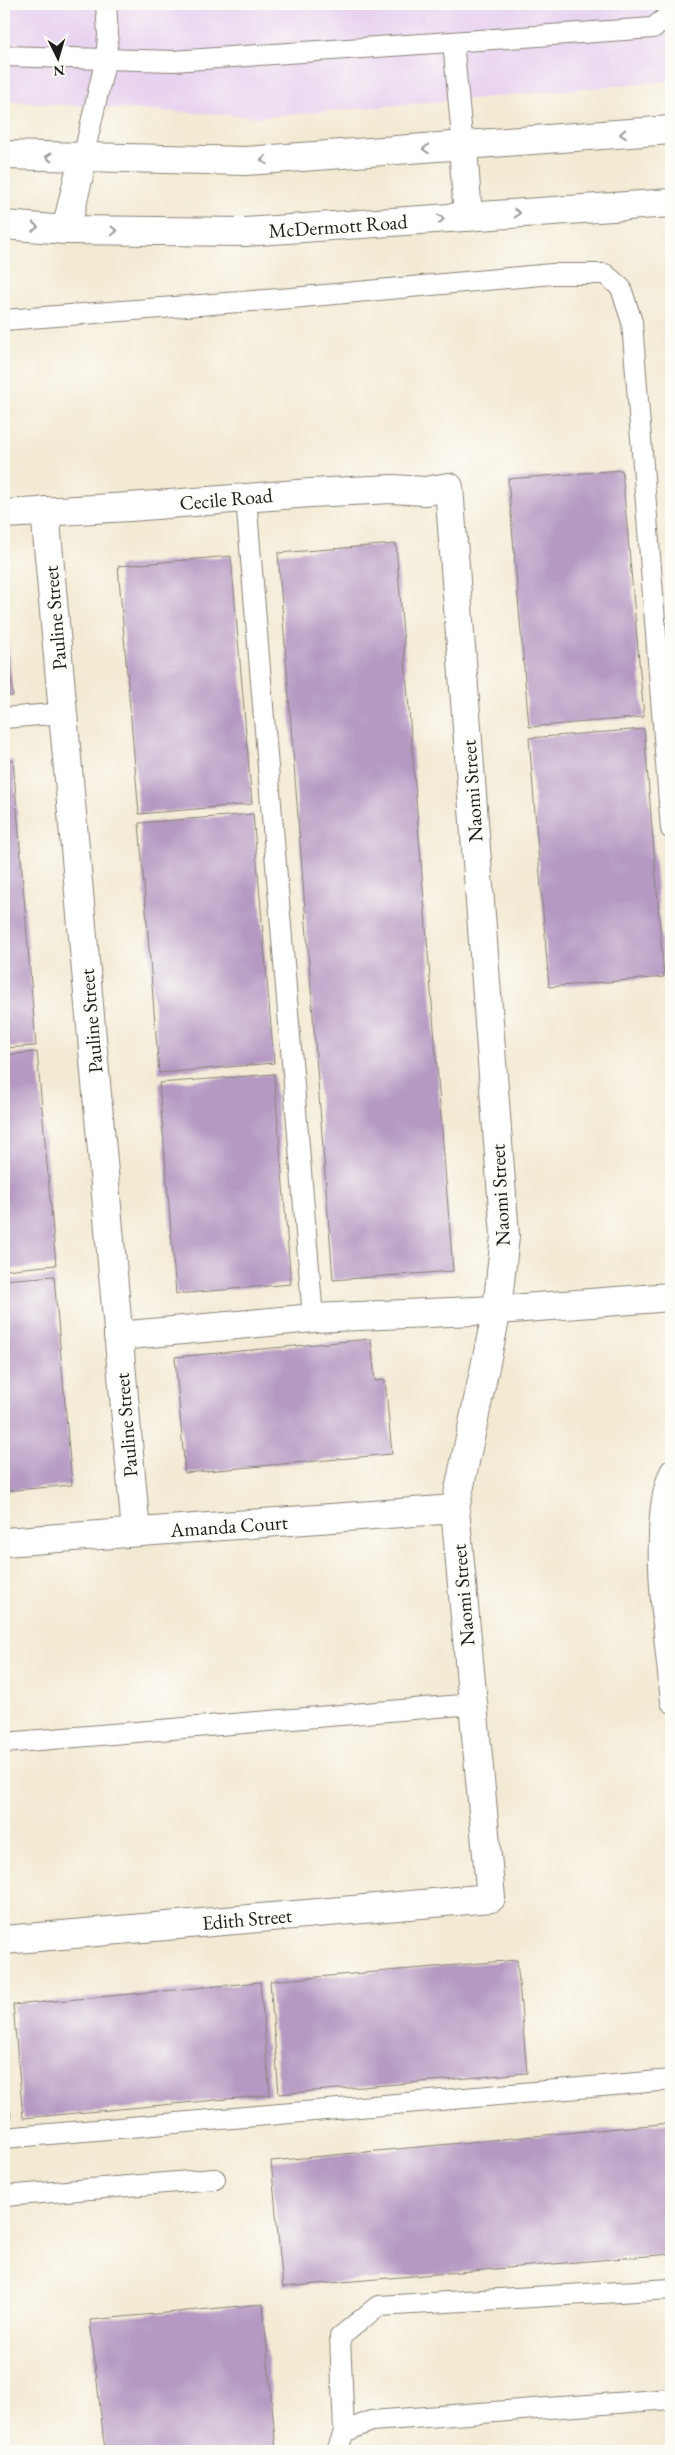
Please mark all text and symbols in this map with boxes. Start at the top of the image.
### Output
north arrow [32,32,82,82]
text: N [52,61,66,80]
one-way arrow [618,129,626,140]
one-way arrow [421,144,429,155]
one-way arrow [44,152,52,162]
one-way arrow [259,154,267,165]
street label: McDermott Road [268,208,409,244]
one-way arrow [513,208,521,219]
one-way arrow [437,213,445,224]
one-way arrow [31,222,39,233]
one-way arrow [111,225,119,236]
street label: Cecile Road [178,482,274,516]
street label: Pauline Street [37,564,73,671]
street label: Naomi Street [455,738,489,843]
street label: Pauline Street [73,967,109,1074]
street label: Naomi Street [484,1143,516,1247]
street label: Pauline Street [108,1371,144,1478]
street label: Amanda Court [168,1509,289,1543]
street label: Naomi Street [446,1542,480,1647]
street label: Edith Street [201,1902,294,1936]

